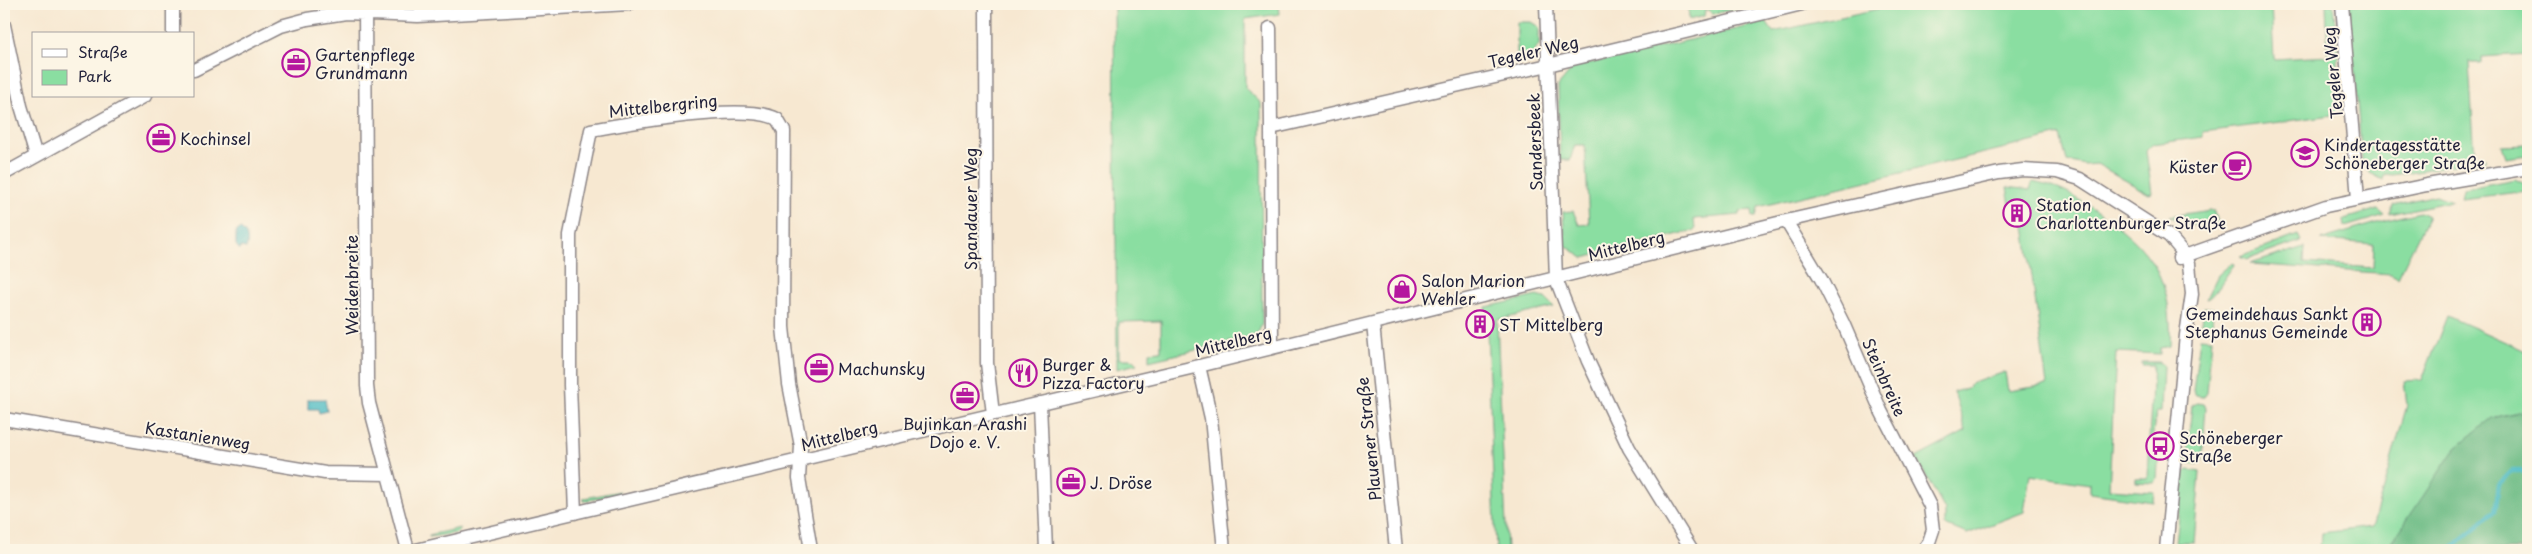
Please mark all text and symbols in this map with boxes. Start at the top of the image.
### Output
street label: Tegeler Weg [2316,26,2348,120]
street label: Tegeler Weg [1485,29,1581,73]
legend [32,32,195,98]
text: Straße [78,40,128,63]
place label: Gartenpflege Grundmann [315,42,415,84]
office icon: Gartenpflege Grundmann [281,48,311,78]
text: Park [78,64,112,87]
street label: Mittelbergring [607,87,719,123]
street label: Sandersbeek [1520,92,1548,191]
office icon: Kochinsel [146,123,176,153]
place label: Kochinsel [180,126,251,150]
place label: Kindertagesstätte Schöneberger Straße [2324,132,2485,174]
school or university icon: Kindertagesstätte Schöneberger Straße [2290,138,2320,168]
street label: Spandauer Weg [958,148,982,270]
cafe icon: Küster [2222,151,2252,181]
place label: Küster [2169,154,2219,178]
place label: Station Charlottenburger Straße [2036,192,2226,234]
building icon: Station Charlottenburger Straße [2002,198,2032,228]
street label: Mittelberg [1585,224,1667,266]
street label: Weidenbreite [339,235,363,335]
place label: Salon Marion Wehler [1421,268,1525,310]
shop icon: Salon Marion Wehler [1387,274,1417,304]
place label: Gemeindehaus Sankt Stephanus Gemeinde [2185,301,2348,343]
building icon: Gemeindehaus Sankt Stephanus Gemeinde [2352,307,2382,337]
building icon: ST Mittelberg [1465,309,1495,339]
place label: ST Mittelberg [1499,312,1603,336]
street label: Mittelberg [1192,320,1274,362]
street label: Steinbreite [1857,334,1913,420]
place label: Burger & Pizza Factory [1042,352,1144,394]
office icon: Machunsky [804,353,834,383]
place label: Machunsky [838,356,925,380]
restaurant icon: Burger & Pizza Factory [1008,358,1038,388]
street label: Plauener Straße [1350,376,1386,502]
office icon: Bujinkan Arashi Dojo e. V. [950,381,980,411]
place label: Bujinkan Arashi Dojo e. V. [903,411,1027,453]
street label: Mittelberg [798,414,880,456]
street label: Kastanienweg [144,415,252,455]
place label: Schöneberger Straße [2179,425,2283,467]
bus stop icon: Schöneberger Straße [2145,431,2175,461]
office icon: J. Dröse [1056,467,1086,497]
place label: J. Dröse [1090,470,1152,494]

